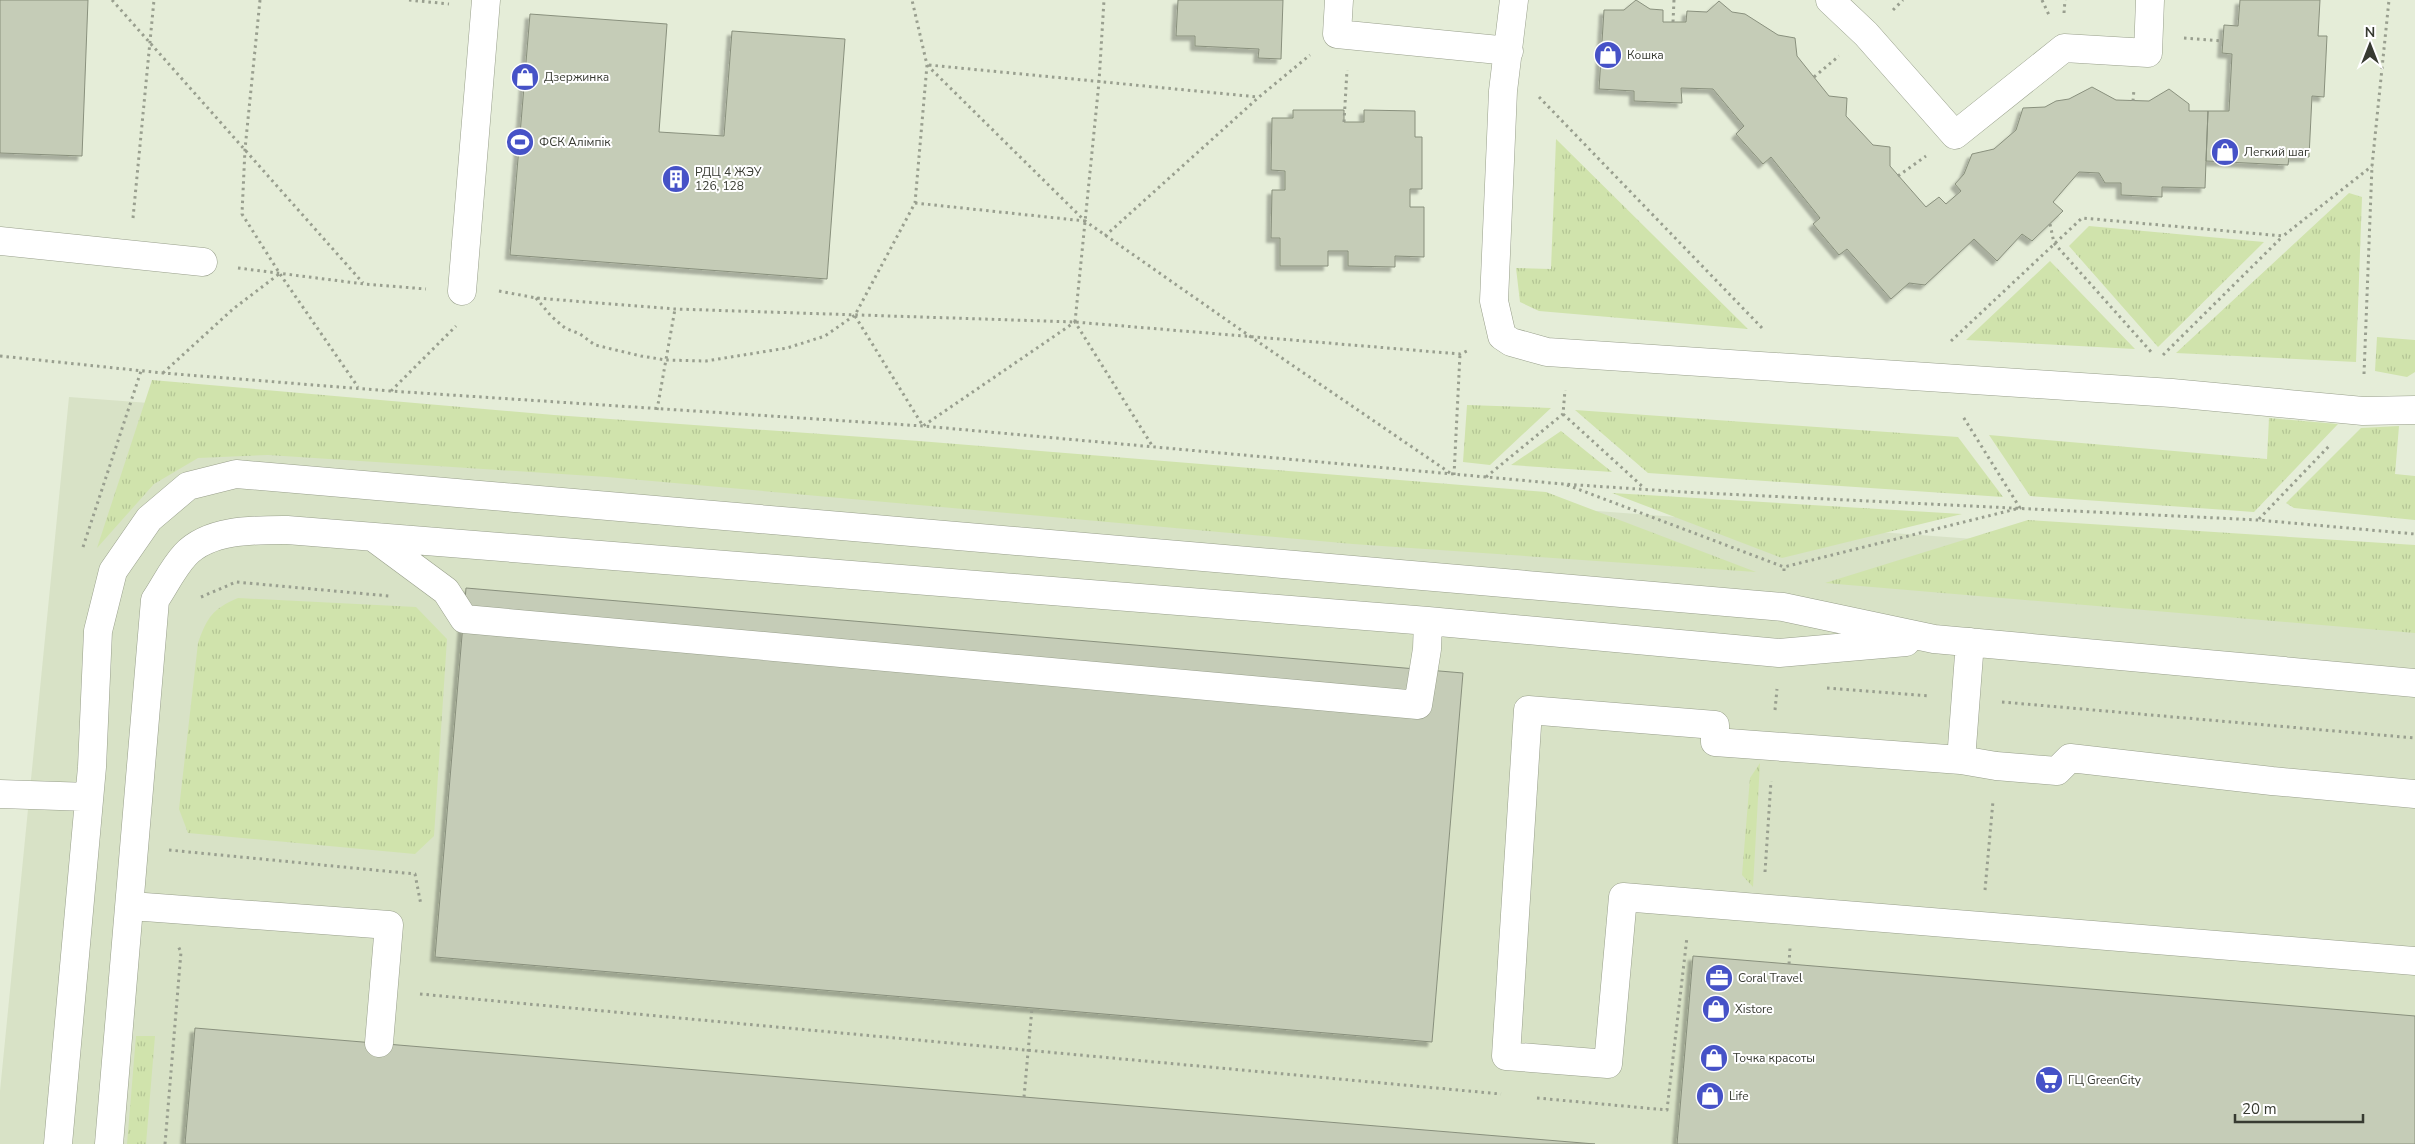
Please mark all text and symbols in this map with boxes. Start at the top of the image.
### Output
north arrow [2345,20,2395,70]
text: N [2365,23,2375,42]
shop icon: Кошка [1593,40,1623,70]
place label: Кошка [1627,47,1664,63]
shop icon: Дзержинка [510,62,540,92]
place label: Дзержинка [544,69,609,85]
sports icon: ФСК Алімпік [505,127,535,157]
place label: ФСК Алімпік [539,134,611,150]
shop icon: Легкий шаг [2210,137,2240,167]
place label: Легкий шаг [2244,144,2310,160]
building icon: РДЦ 4 ЖЭУ 126, 128 [661,164,691,194]
place label: РДЦ 4 ЖЭУ 126, 128 [695,164,762,194]
office icon: Coral Travel [1704,963,1734,993]
place label: Coral Travel [1738,970,1803,986]
shop icon: Xistore [1701,994,1731,1024]
place label: Xistore [1735,1001,1773,1017]
shop icon: Точка красоты [1699,1043,1729,1073]
place label: Точка красоты [1733,1050,1815,1066]
supermarket icon: ГЦ GreenCity [2034,1065,2064,1095]
place label: ГЦ GreenCity [2068,1072,2142,1088]
shop icon: Life [1695,1081,1725,1111]
place label: Life [1729,1088,1749,1104]
scale bar [2235,1092,2362,1124]
text: 20 m [2242,1099,2277,1119]

